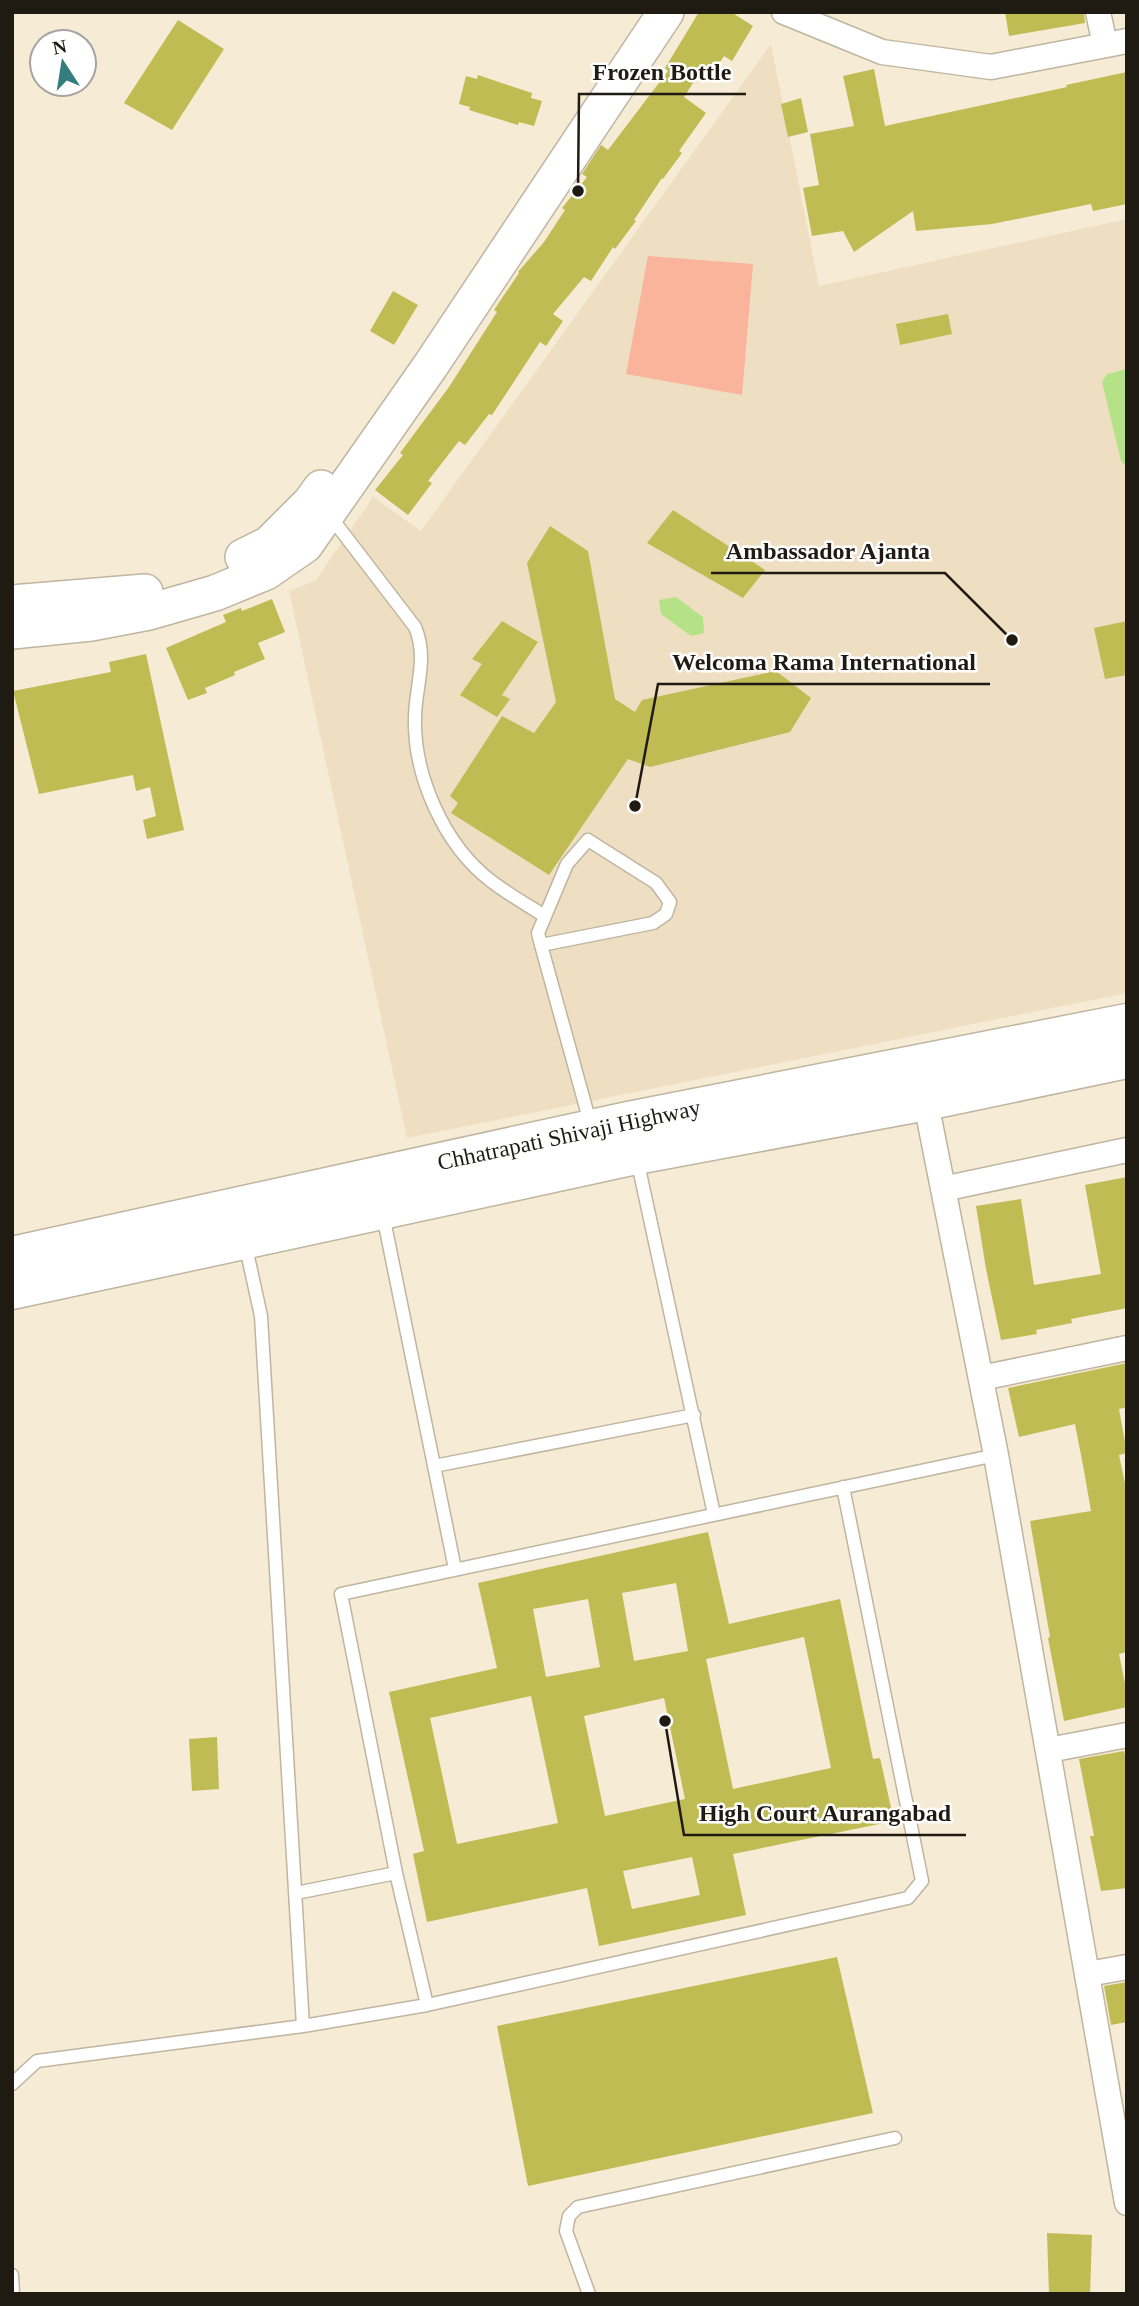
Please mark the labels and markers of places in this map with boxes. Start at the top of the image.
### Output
callout: Frozen Bottle [579,49,746,94]
callout: Ambassador Ajanta [711,528,945,573]
callout: Welcoma Rama International [658,639,990,684]
callout: High Court Aurangabad [684,1790,966,1835]

